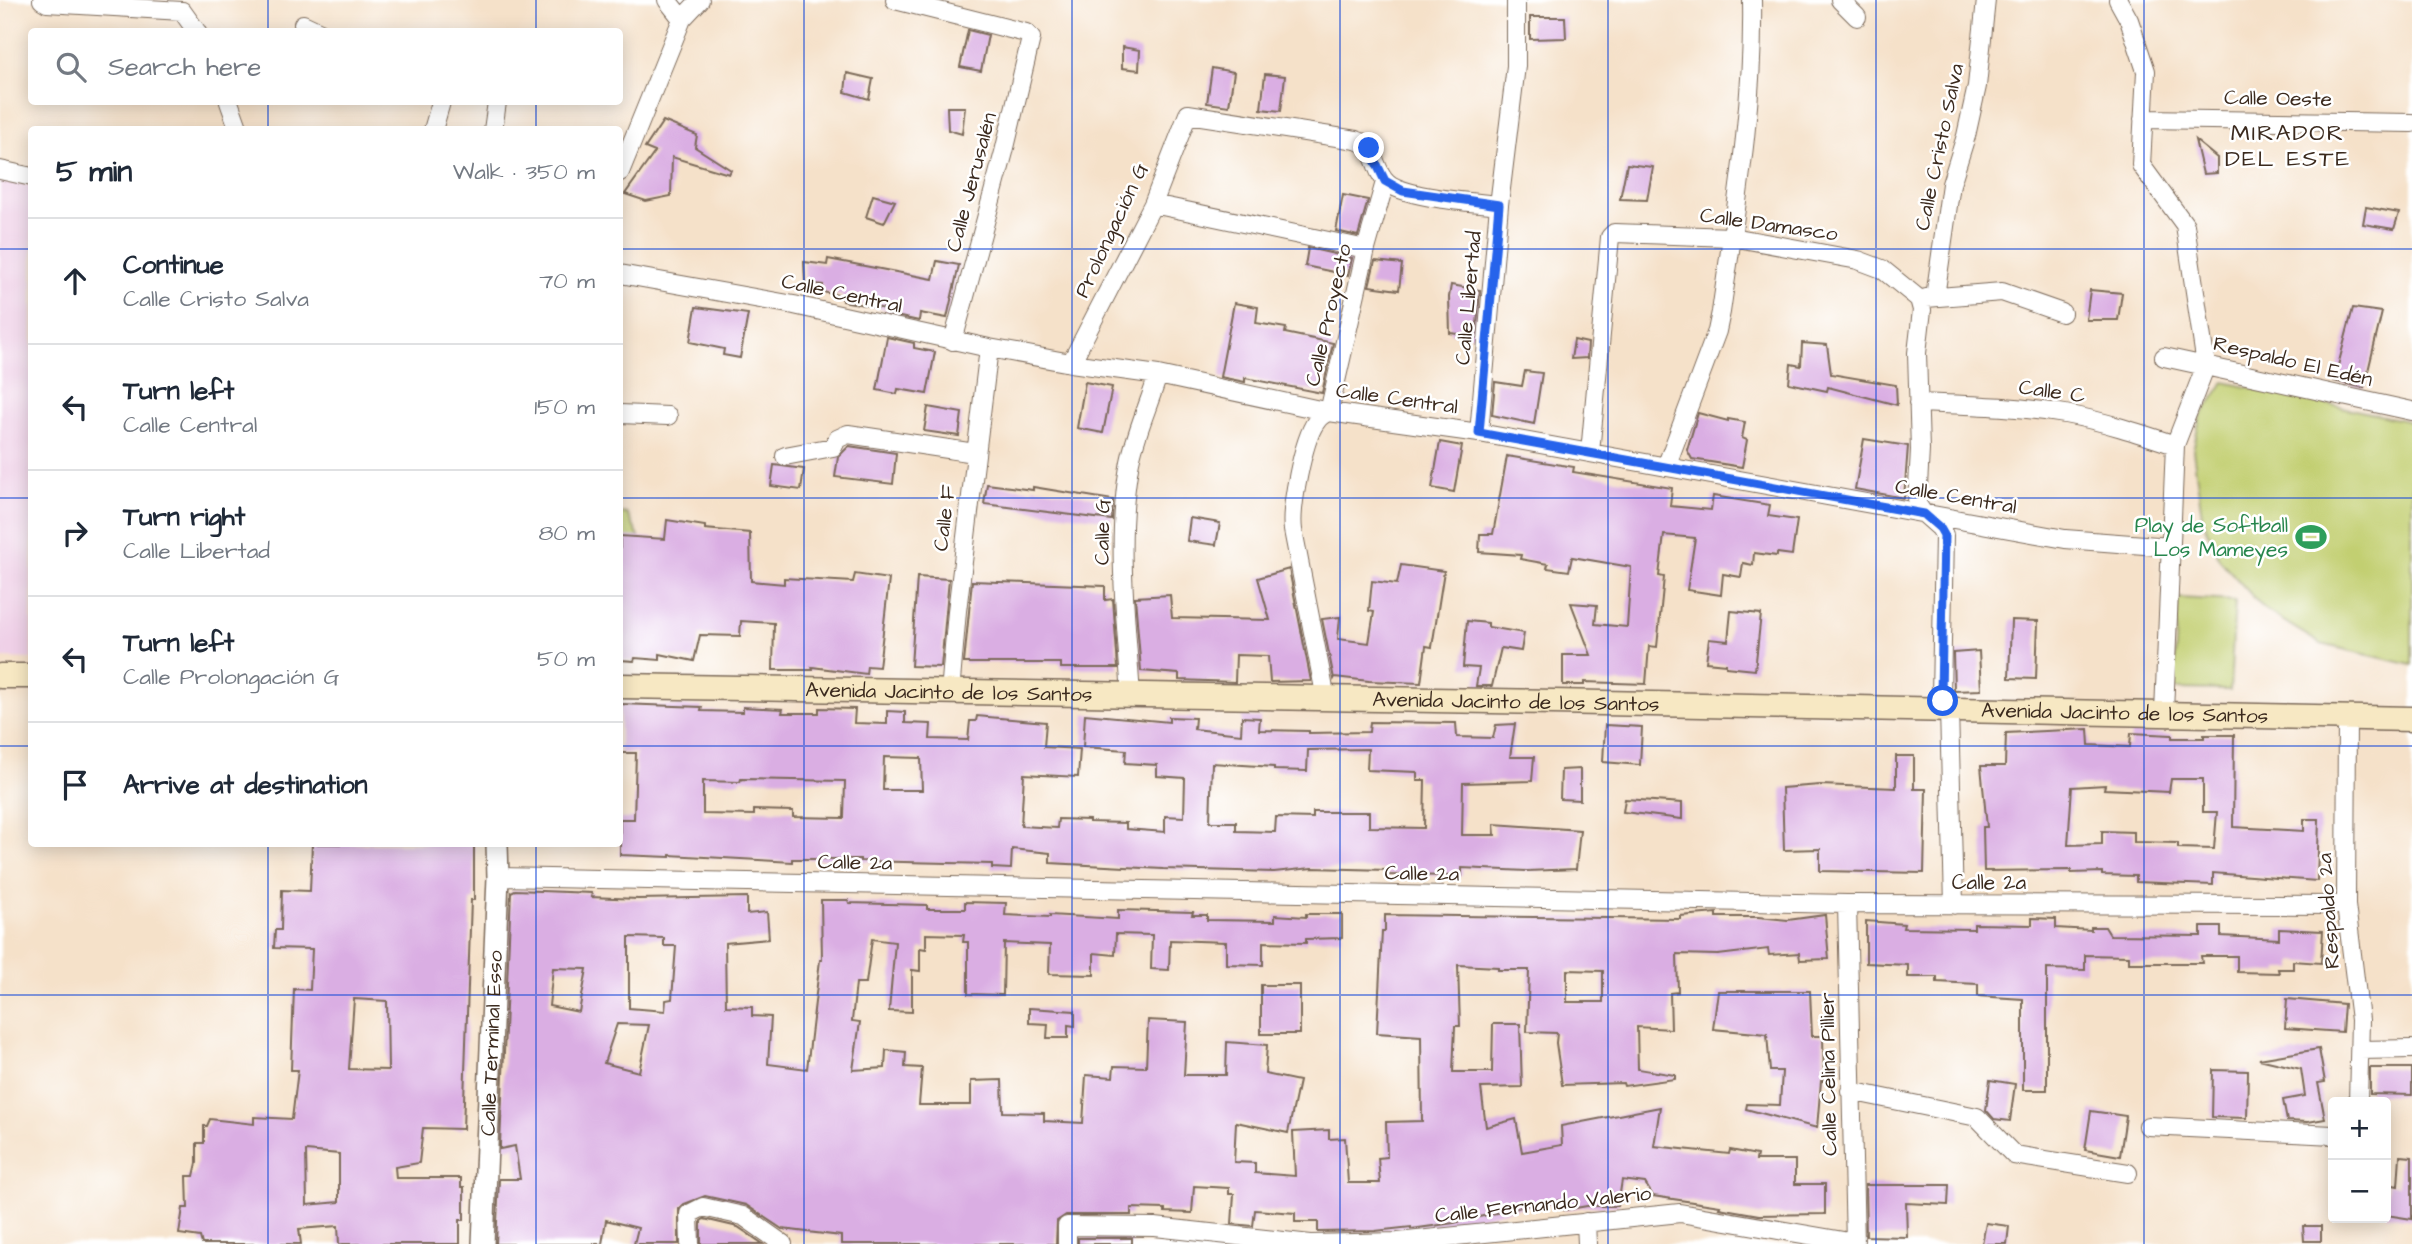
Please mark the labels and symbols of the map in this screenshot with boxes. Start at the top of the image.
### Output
street label: Calle Cristo Salva [1908,61,1971,233]
street label: Calle Oeste [2224,83,2332,114]
street label: Calle Jerusalén [939,109,1004,255]
district label: MIRADOR DEL ESTE [2225,117,2351,175]
route end [1353,132,1384,163]
street label: Prolongación G [1068,158,1157,303]
street label: Calle Damasco [1698,200,1840,249]
street label: Calle Libertad [1448,230,1489,366]
street label: Calle Proyecto [1298,241,1361,390]
street label: Calle Central [779,267,905,320]
street label: Respaldo El Edén [2210,329,2375,395]
street label: Calle C [2017,372,2087,411]
street label: Calle Central [1334,376,1460,421]
street label: Calle Central [1893,472,2019,521]
street label: Calle F [926,483,963,553]
street label: Calle G [1087,498,1118,565]
place label: Play de Softball Los Mameyes [2135,511,2288,566]
sports icon: Play de Softball Los Mameyes [2294,520,2328,554]
street label: Avenida Jacinto de los Santos [805,675,1093,709]
street label: Avenida Jacinto de los Santos [1372,685,1660,719]
route start [1927,685,1958,716]
street label: Avenida Jacinto de los Santos [1981,696,2269,731]
street label: Calle 2a [817,847,893,878]
street label: Respaldo 2a [2310,852,2348,970]
street label: Calle 2a [1384,858,1460,889]
street label: Calle 2a [1952,868,2027,897]
street label: Calle Terminal Esso [473,950,510,1137]
street label: Calle Celina Pillier [1813,992,1844,1156]
street label: Calle Fernando Valerio [1434,1179,1653,1230]

